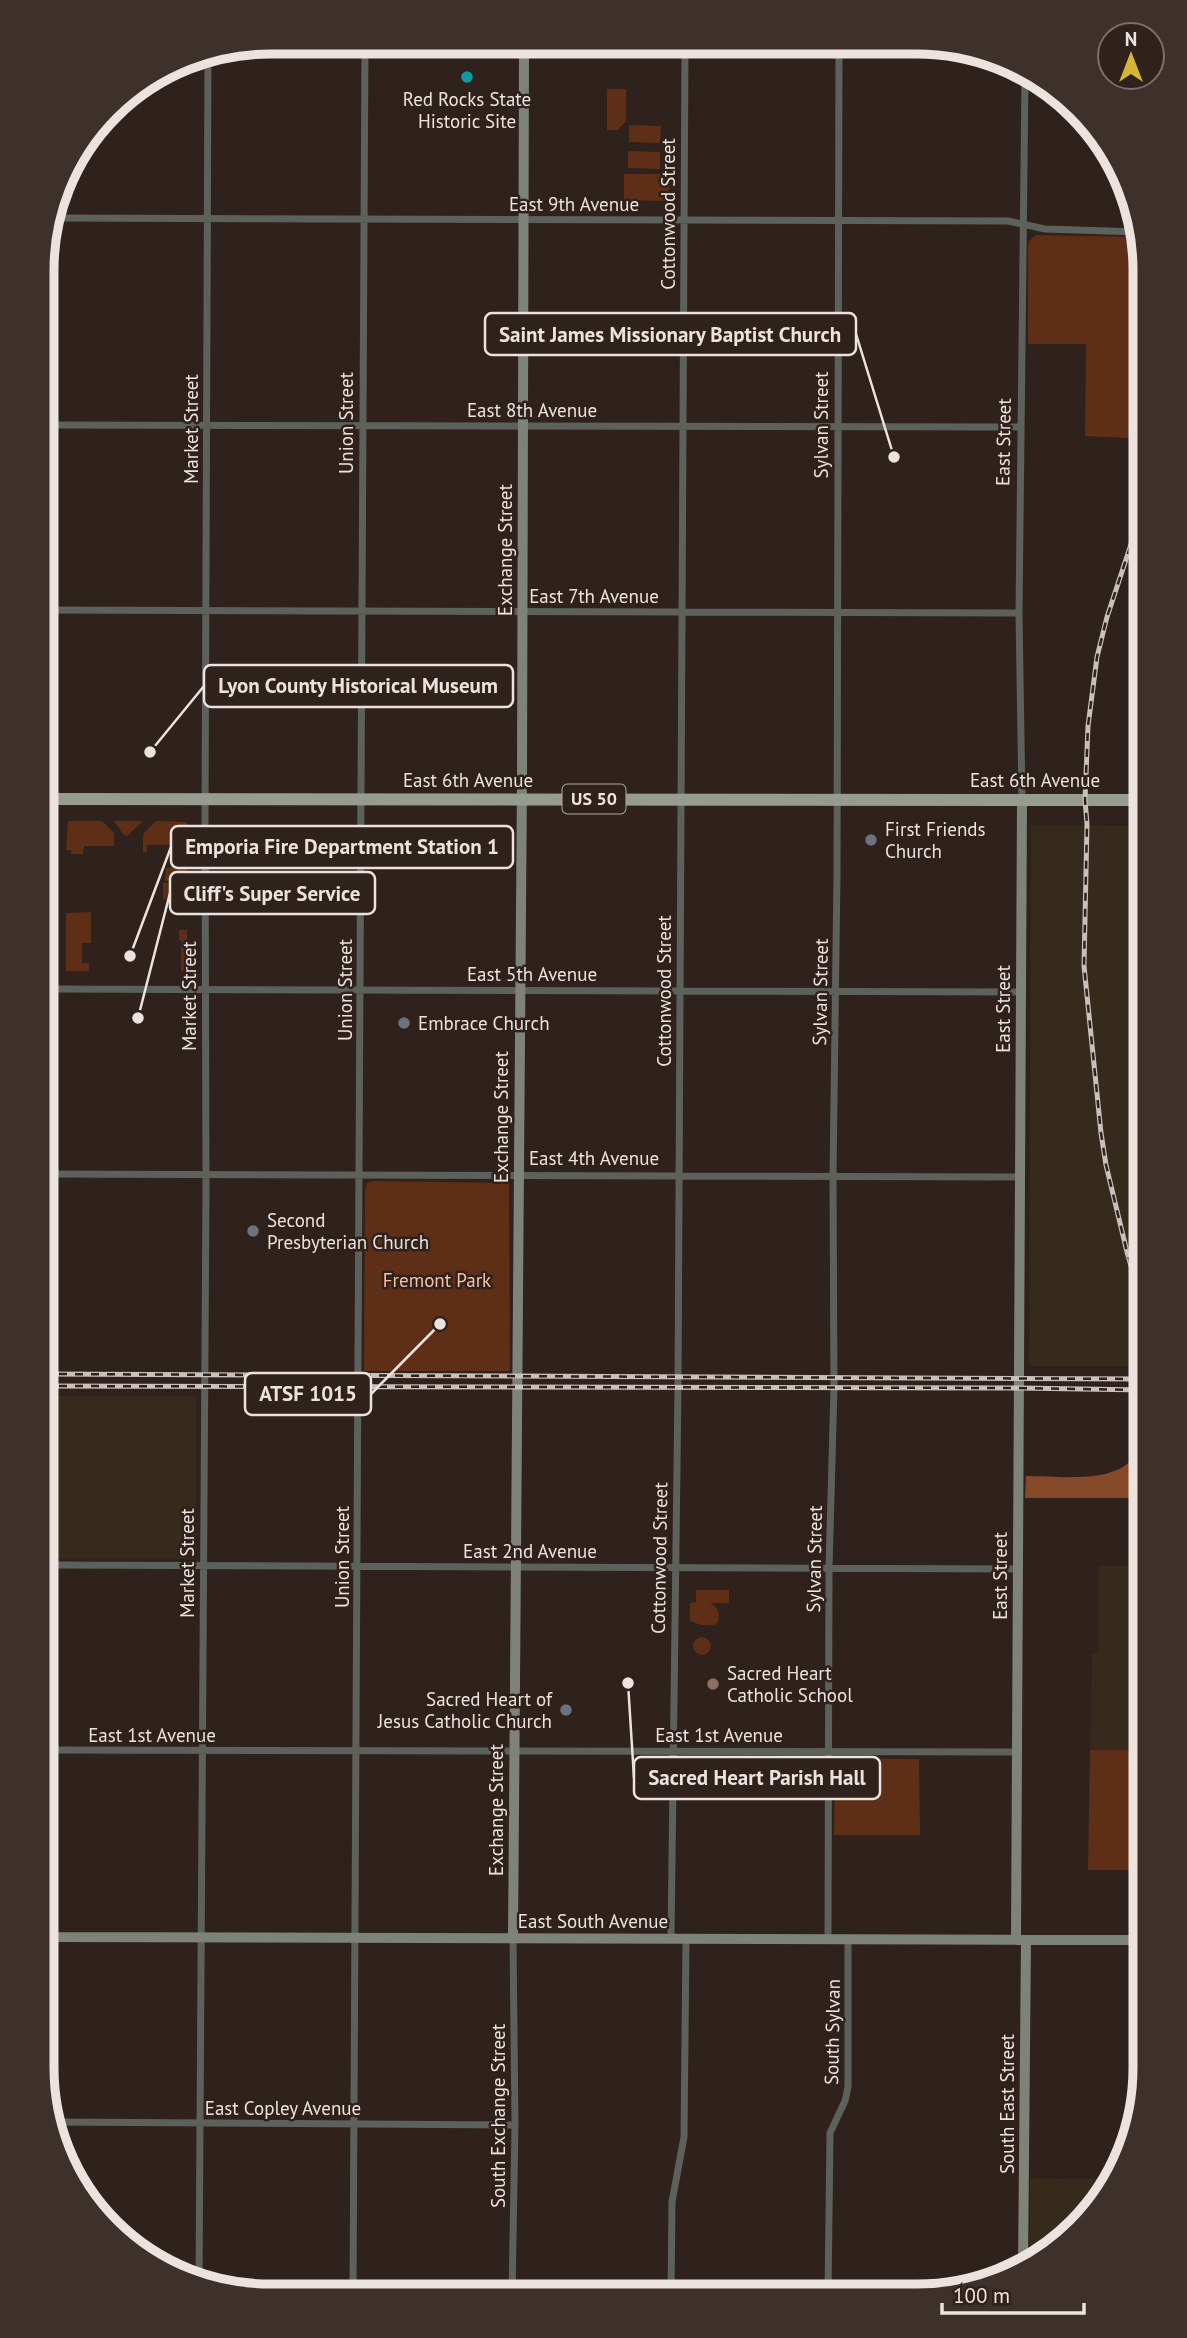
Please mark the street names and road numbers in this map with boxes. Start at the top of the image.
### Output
street label: Cottonwood Street [656,138,680,290]
street label: East 9th Avenue [509,192,639,216]
street label: Union Street [334,371,358,474]
street label: Sylvan Street [809,371,833,479]
street label: Market Street [179,374,203,484]
street label: East Street [990,397,1016,486]
street label: East 8th Avenue [467,398,597,422]
street label: Exchange Street [493,484,517,616]
street label: East 7th Avenue [529,584,659,608]
street label: East 6th Avenue [403,768,533,792]
street label: East 6th Avenue [970,768,1100,792]
road number: US 50 [562,784,626,814]
street label: Cottonwood Street [652,915,676,1067]
street label: Union Street [333,938,357,1041]
street label: Sylvan Street [807,938,833,1046]
street label: Market Street [177,941,201,1051]
street label: East 5th Avenue [467,962,597,986]
street label: East Street [991,965,1015,1053]
street label: Exchange Street [489,1051,513,1183]
street label: East 4th Avenue [529,1146,659,1170]
street label: Cottonwood Street [646,1481,672,1634]
street label: Union Street [330,1505,354,1608]
street label: Sylvan Street [801,1505,827,1613]
street label: Market Street [175,1508,199,1618]
street label: East Street [988,1532,1012,1620]
street label: East 2nd Avenue [463,1539,597,1563]
street label: East 1st Avenue [88,1723,216,1747]
street label: East 1st Avenue [655,1723,783,1747]
street label: Exchange Street [484,1744,508,1876]
street label: East South Avenue [518,1909,668,1933]
street label: South Sylvan [819,1979,845,2085]
street label: South Exchange Street [486,2023,510,2208]
street label: South East Street [995,2033,1019,2174]
street label: East Copley Avenue [205,2096,361,2120]

